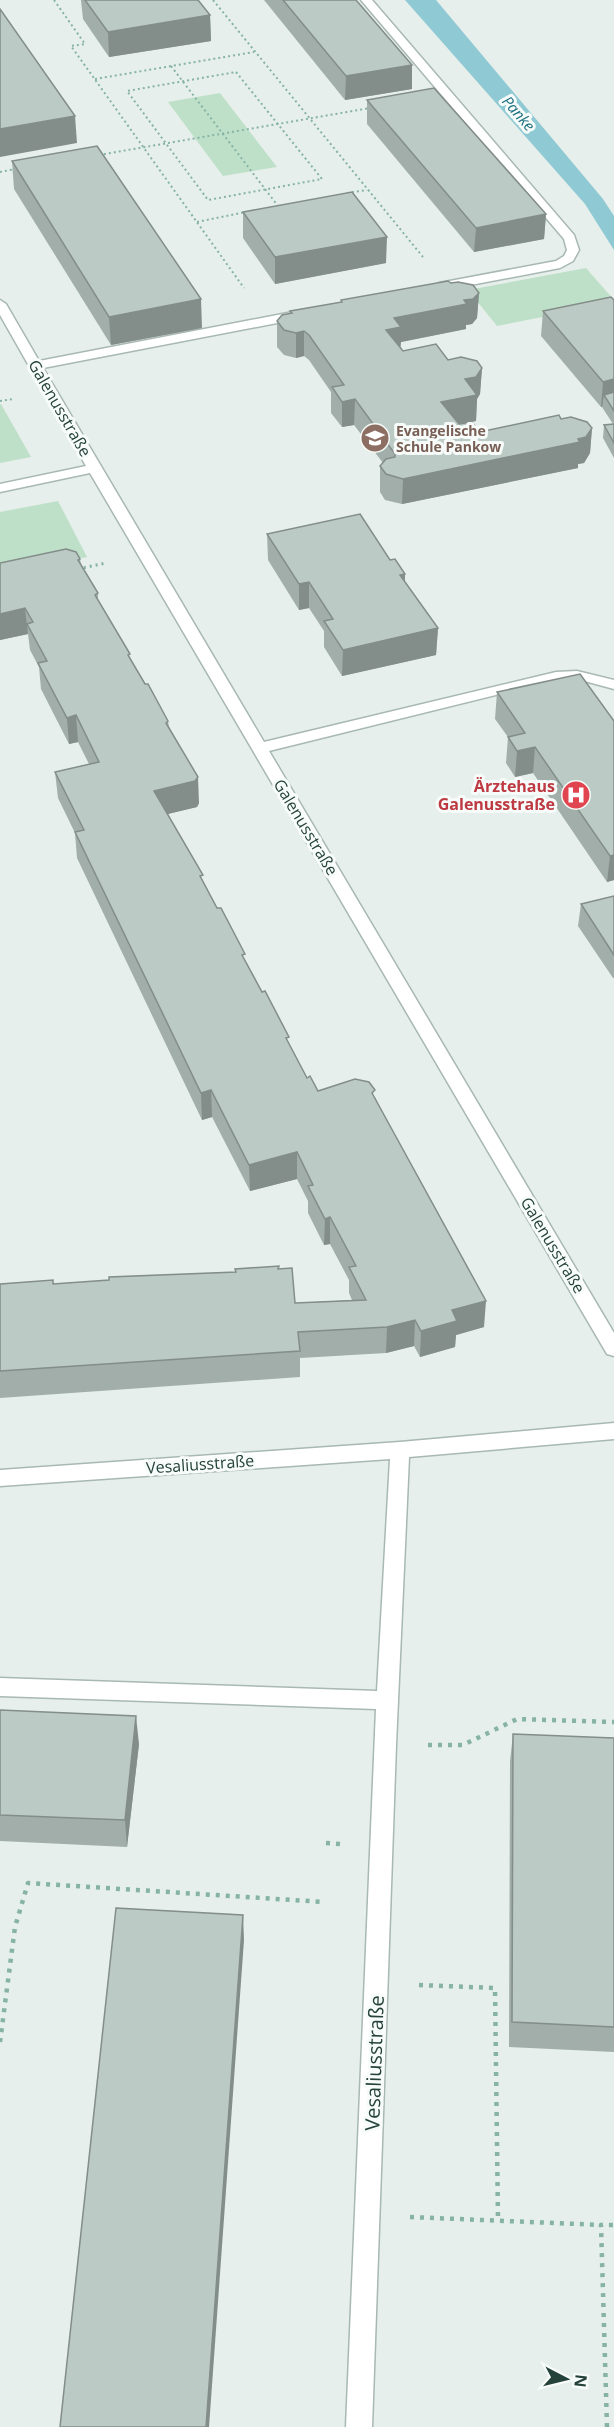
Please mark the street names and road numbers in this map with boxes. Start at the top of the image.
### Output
street label: Galenusstraße [23,356,97,460]
street label: Galenusstraße [269,775,343,879]
street label: Galenusstraße [516,1193,590,1297]
street label: Vesaliusstraße [145,1449,255,1479]
street label: Vesaliusstraße [358,1995,390,2131]

